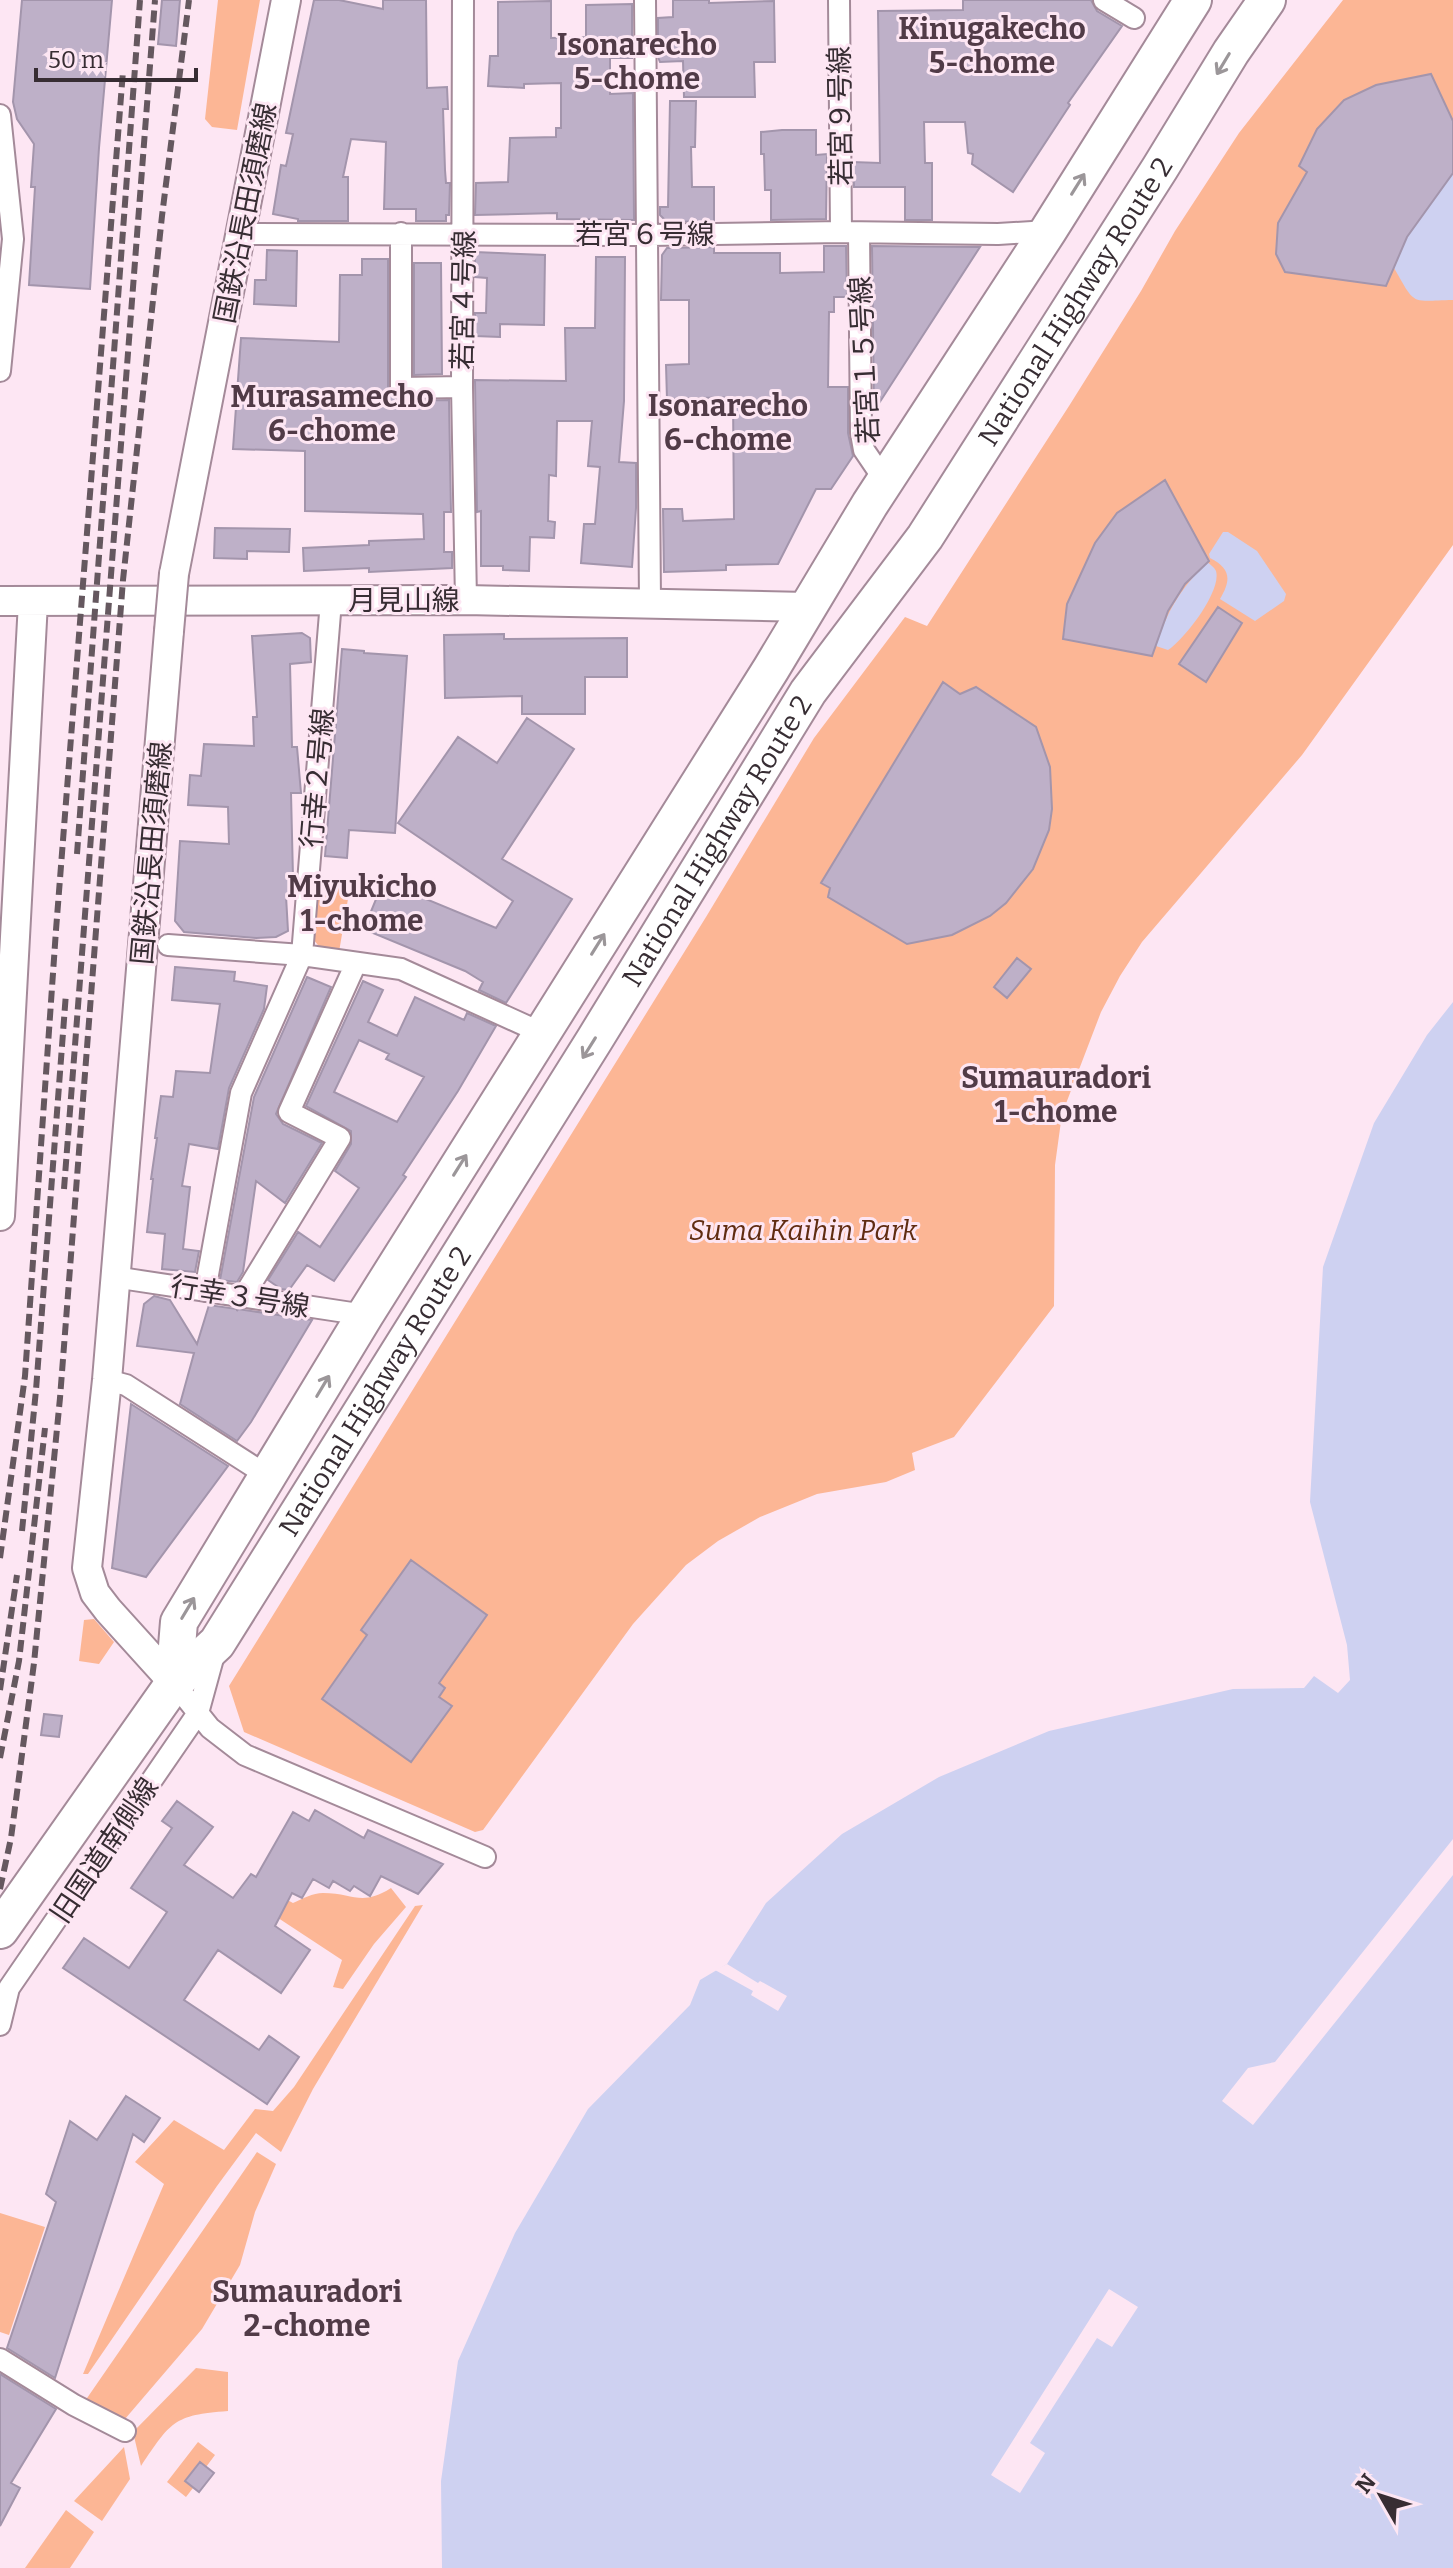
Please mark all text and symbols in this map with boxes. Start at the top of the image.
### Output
district label: Kinugakecho 5-chome [898,11,1086,81]
district label: Isonarecho 5-chome [557,27,717,97]
scale bar [36,32,196,82]
text: 50 m [48,46,104,74]
street label: 若宮９号線 [823,46,858,186]
one-way arrow [1215,52,1231,75]
street label: 国鉄沿長田須磨線 [208,100,283,326]
street label: National Highway Route 2 [972,152,1179,452]
one-way arrow [1070,173,1086,196]
street label: 若宮６号線 [575,218,715,251]
street label: 若宮４号線 [446,230,481,370]
street label: 若宮１５号線 [844,275,885,445]
district label: Murasamecho 6-chome [230,379,434,449]
district label: Isonarecho 6-chome [648,388,808,458]
street label: 月見山線 [348,584,460,617]
street label: National Highway Route 2 [615,690,819,992]
street label: 行幸２号線 [295,707,340,849]
street label: 国鉄沿長田須磨線 [125,740,178,966]
district label: Miyukicho 1-chome [287,869,437,939]
one-way arrow [589,934,606,956]
one-way arrow [581,1036,597,1059]
district label: Sumauradori 1-chome [961,1060,1151,1130]
one-way arrow [452,1154,468,1177]
park label: Suma Kaihin Park [689,1214,918,1247]
street label: National Highway Route 2 [272,1241,478,1542]
street label: 行幸３号線 [168,1269,312,1324]
one-way arrow [315,1375,331,1398]
one-way arrow [180,1597,196,1620]
street label: 旧国道南側線 [44,1771,165,1929]
district label: Sumauradori 2-chome [212,2274,402,2344]
north arrow [1341,2456,1421,2536]
text: N [1350,2469,1382,2499]

